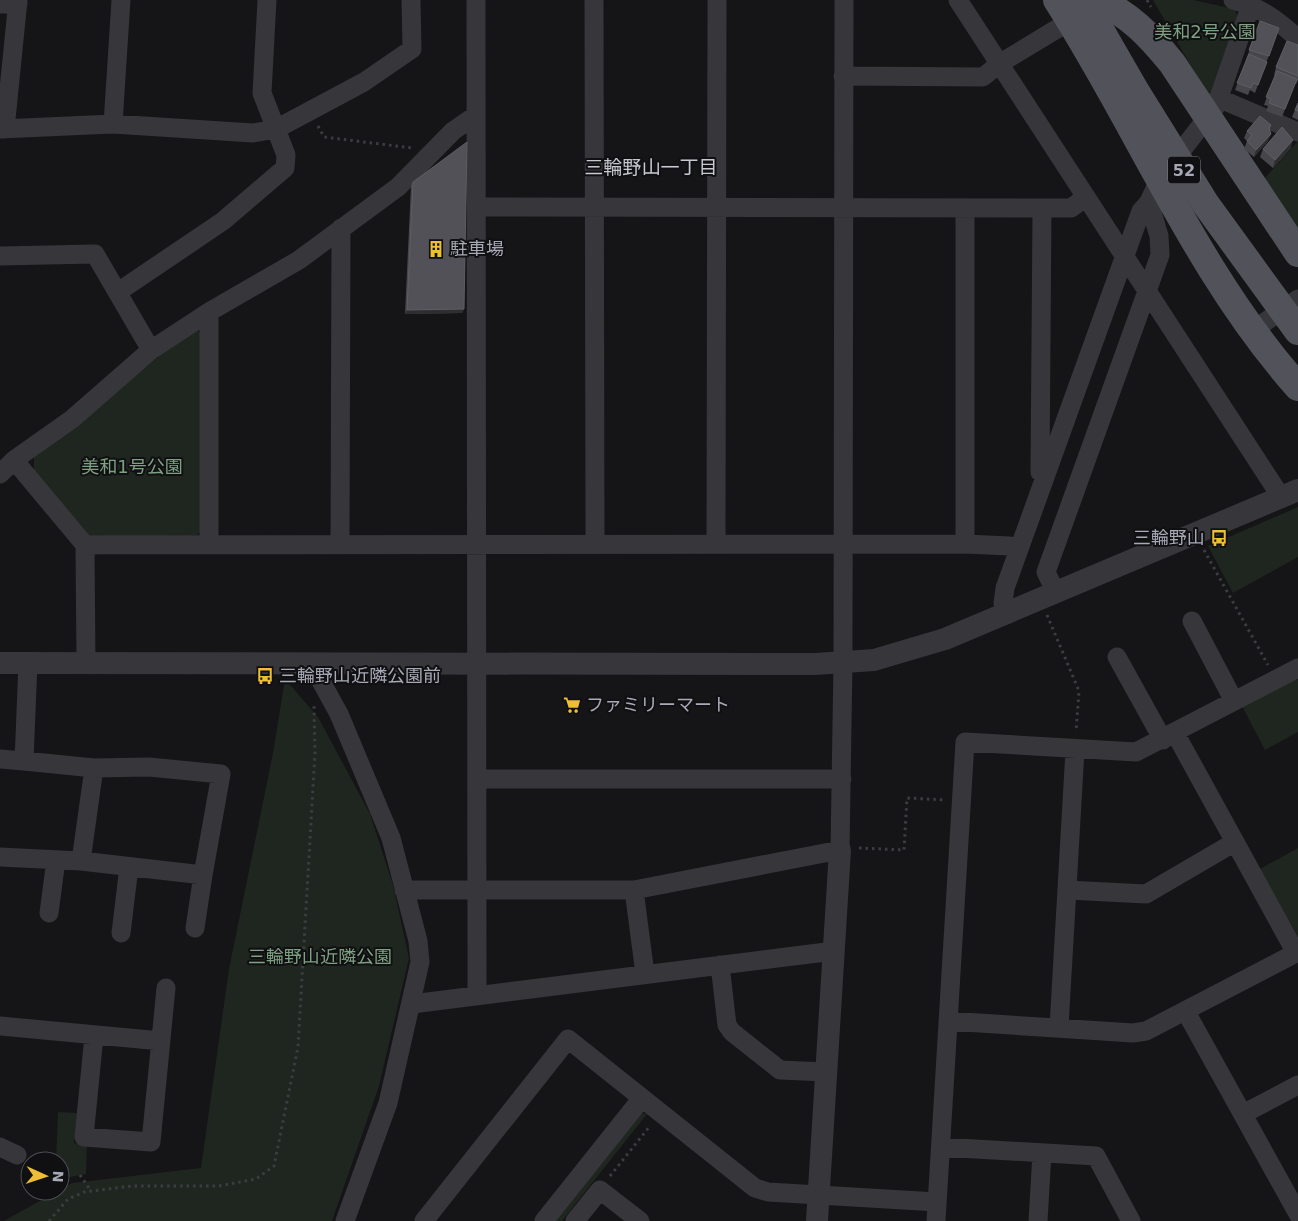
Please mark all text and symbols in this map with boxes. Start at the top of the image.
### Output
park label: 美和2号公園 [1154,21,1256,42]
district label: 三輪野山一丁目 [584,156,718,178]
road number: 52 [1168,156,1200,184]
place label: 駐車場 [450,238,504,259]
building icon: 駐車場 [426,239,446,259]
park label: 美和1号公園 [81,456,183,477]
place label: 三輪野山 [1133,527,1205,548]
bus stop icon: 三輪野山 [1209,528,1229,548]
place label: 三輪野山近隣公園前 [279,665,441,686]
bus stop icon: 三輪野山近隣公園前 [255,666,275,686]
place label: ファミリーマート [586,694,730,715]
supermarket icon: ファミリーマート [562,695,582,715]
park label: 三輪野山近隣公園 [248,946,392,967]
north arrow [20,1151,70,1201]
text: N [50,1170,66,1183]

